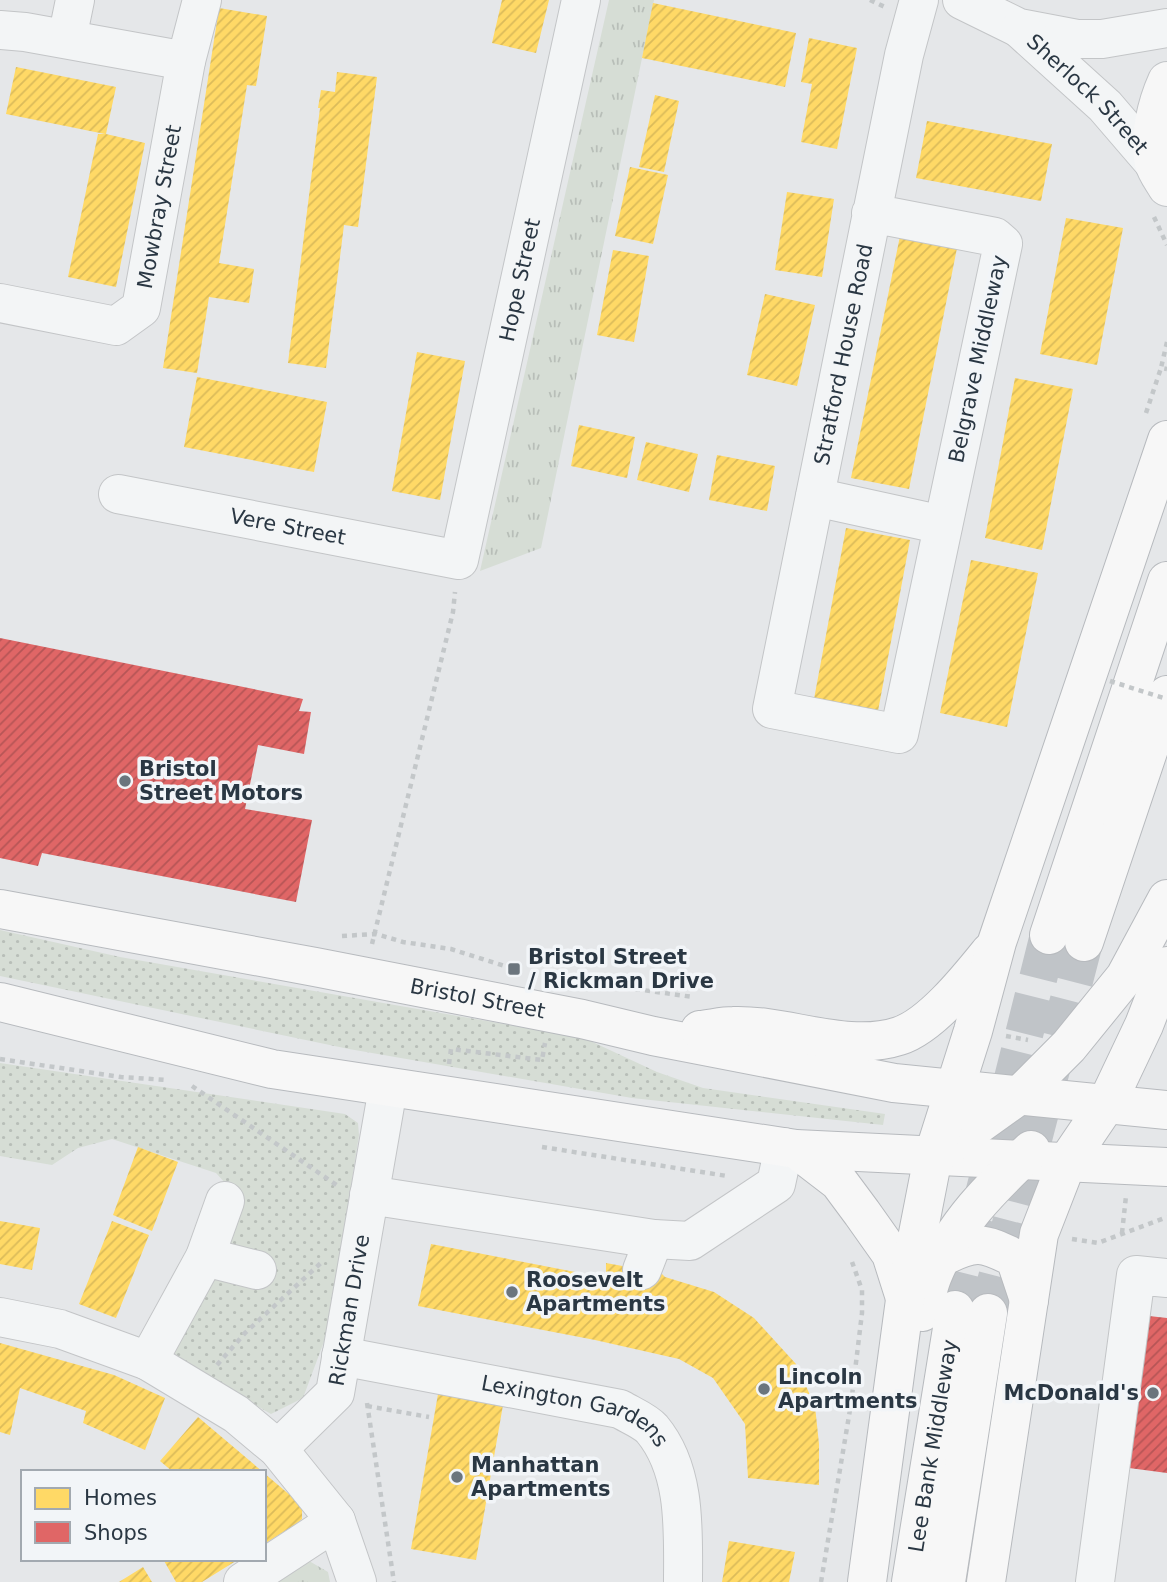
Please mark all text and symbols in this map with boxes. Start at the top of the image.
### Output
street label: Sherlock Street [1022,29,1153,159]
street label: Mowbray Street [133,123,186,291]
street label: Hope Street [495,216,545,344]
street label: Stratford House Road [810,242,878,467]
street label: Belgrave Middleway [944,253,1012,465]
street label: Vere Street [228,504,348,550]
place label: Bristol Street Motors [139,757,303,805]
marker: Bristol Street Motors [117,773,133,789]
place label: Bristol Street / Rickman Drive [528,945,714,993]
marker: Bristol Street / Rickman Drive [506,961,522,977]
street label: Bristol Street [408,974,547,1024]
street label: Rickman Drive [324,1232,374,1388]
place label: Roosevelt Apartments [526,1268,665,1316]
marker: Roosevelt Apartments [504,1284,520,1300]
street label: Lee Bank Middleway [904,1338,962,1554]
place label: Lincoln Apartments [778,1365,917,1413]
street label: Lexington Gardens [479,1371,673,1451]
marker: Lincoln Apartments [756,1381,772,1397]
place label: McDonald's [1004,1381,1139,1405]
marker: McDonald's [1145,1385,1161,1401]
place label: Manhattan Apartments [471,1453,610,1501]
marker: Manhattan Apartments [449,1469,465,1485]
legend [21,1470,266,1561]
text: Homes [84,1486,157,1510]
text: Shops [84,1521,148,1545]

